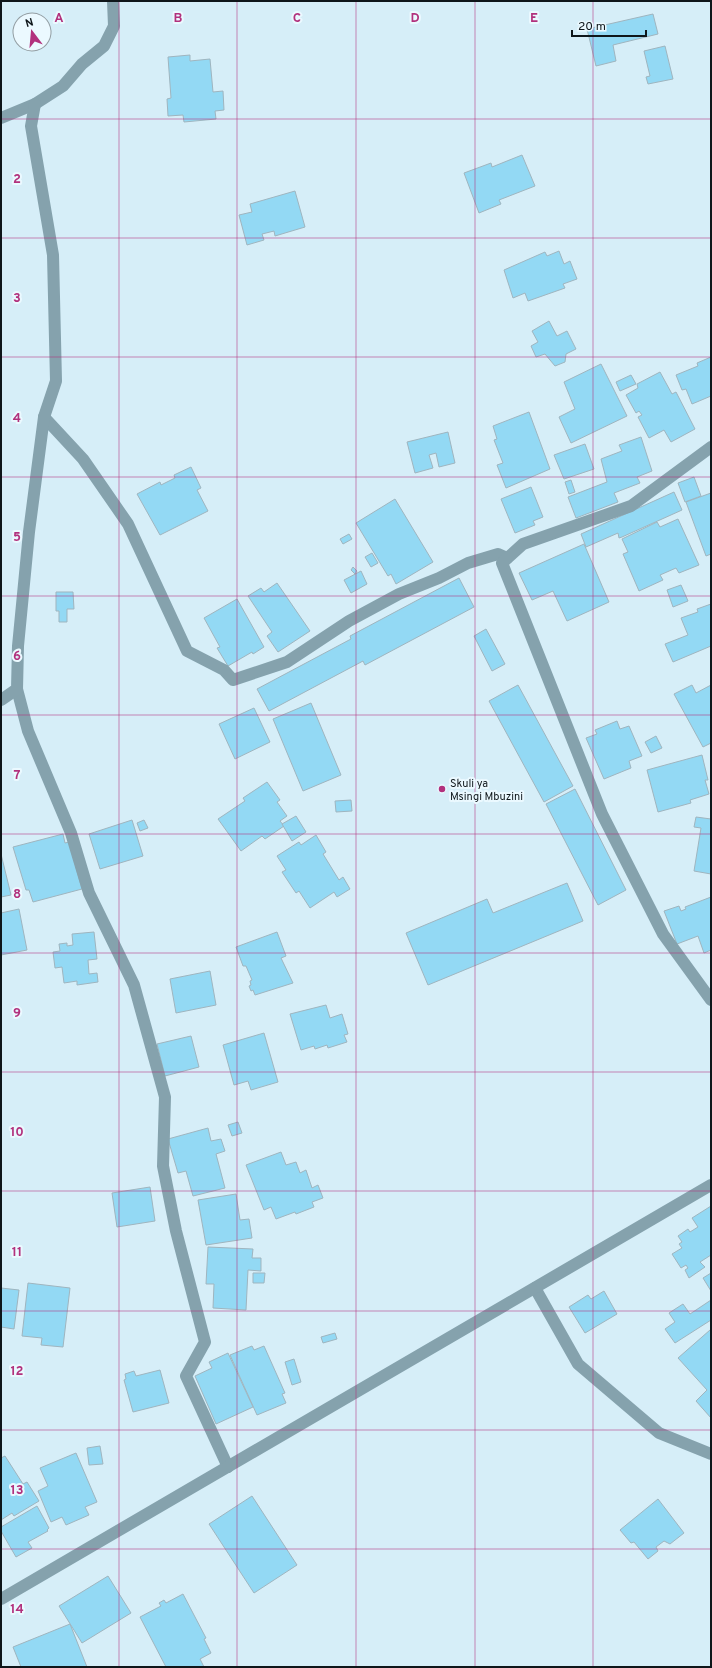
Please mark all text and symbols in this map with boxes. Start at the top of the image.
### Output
text: A [54,11,64,27]
text: B [174,11,183,27]
text: C [293,11,301,27]
text: D [410,11,420,27]
text: E [530,11,538,27]
north arrow [12,12,52,52]
scale bar [572,12,646,38]
text: N [24,16,35,31]
text: 20 m [578,19,606,35]
text: 2 [13,172,21,188]
text: 3 [13,291,21,307]
text: 4 [13,411,21,427]
text: 5 [13,530,21,546]
text: 6 [13,649,21,665]
text: 7 [14,768,21,784]
place label: Skuli ya Msingi Mbuzini [450,777,523,804]
marker: Skuli ya Msingi Mbuzini [437,784,447,794]
text: 8 [13,887,21,903]
text: 9 [13,1006,21,1022]
text: 10 [10,1125,24,1141]
text: 11 [12,1245,22,1261]
text: 12 [10,1364,24,1380]
text: 13 [11,1483,24,1499]
text: 14 [10,1602,24,1618]

